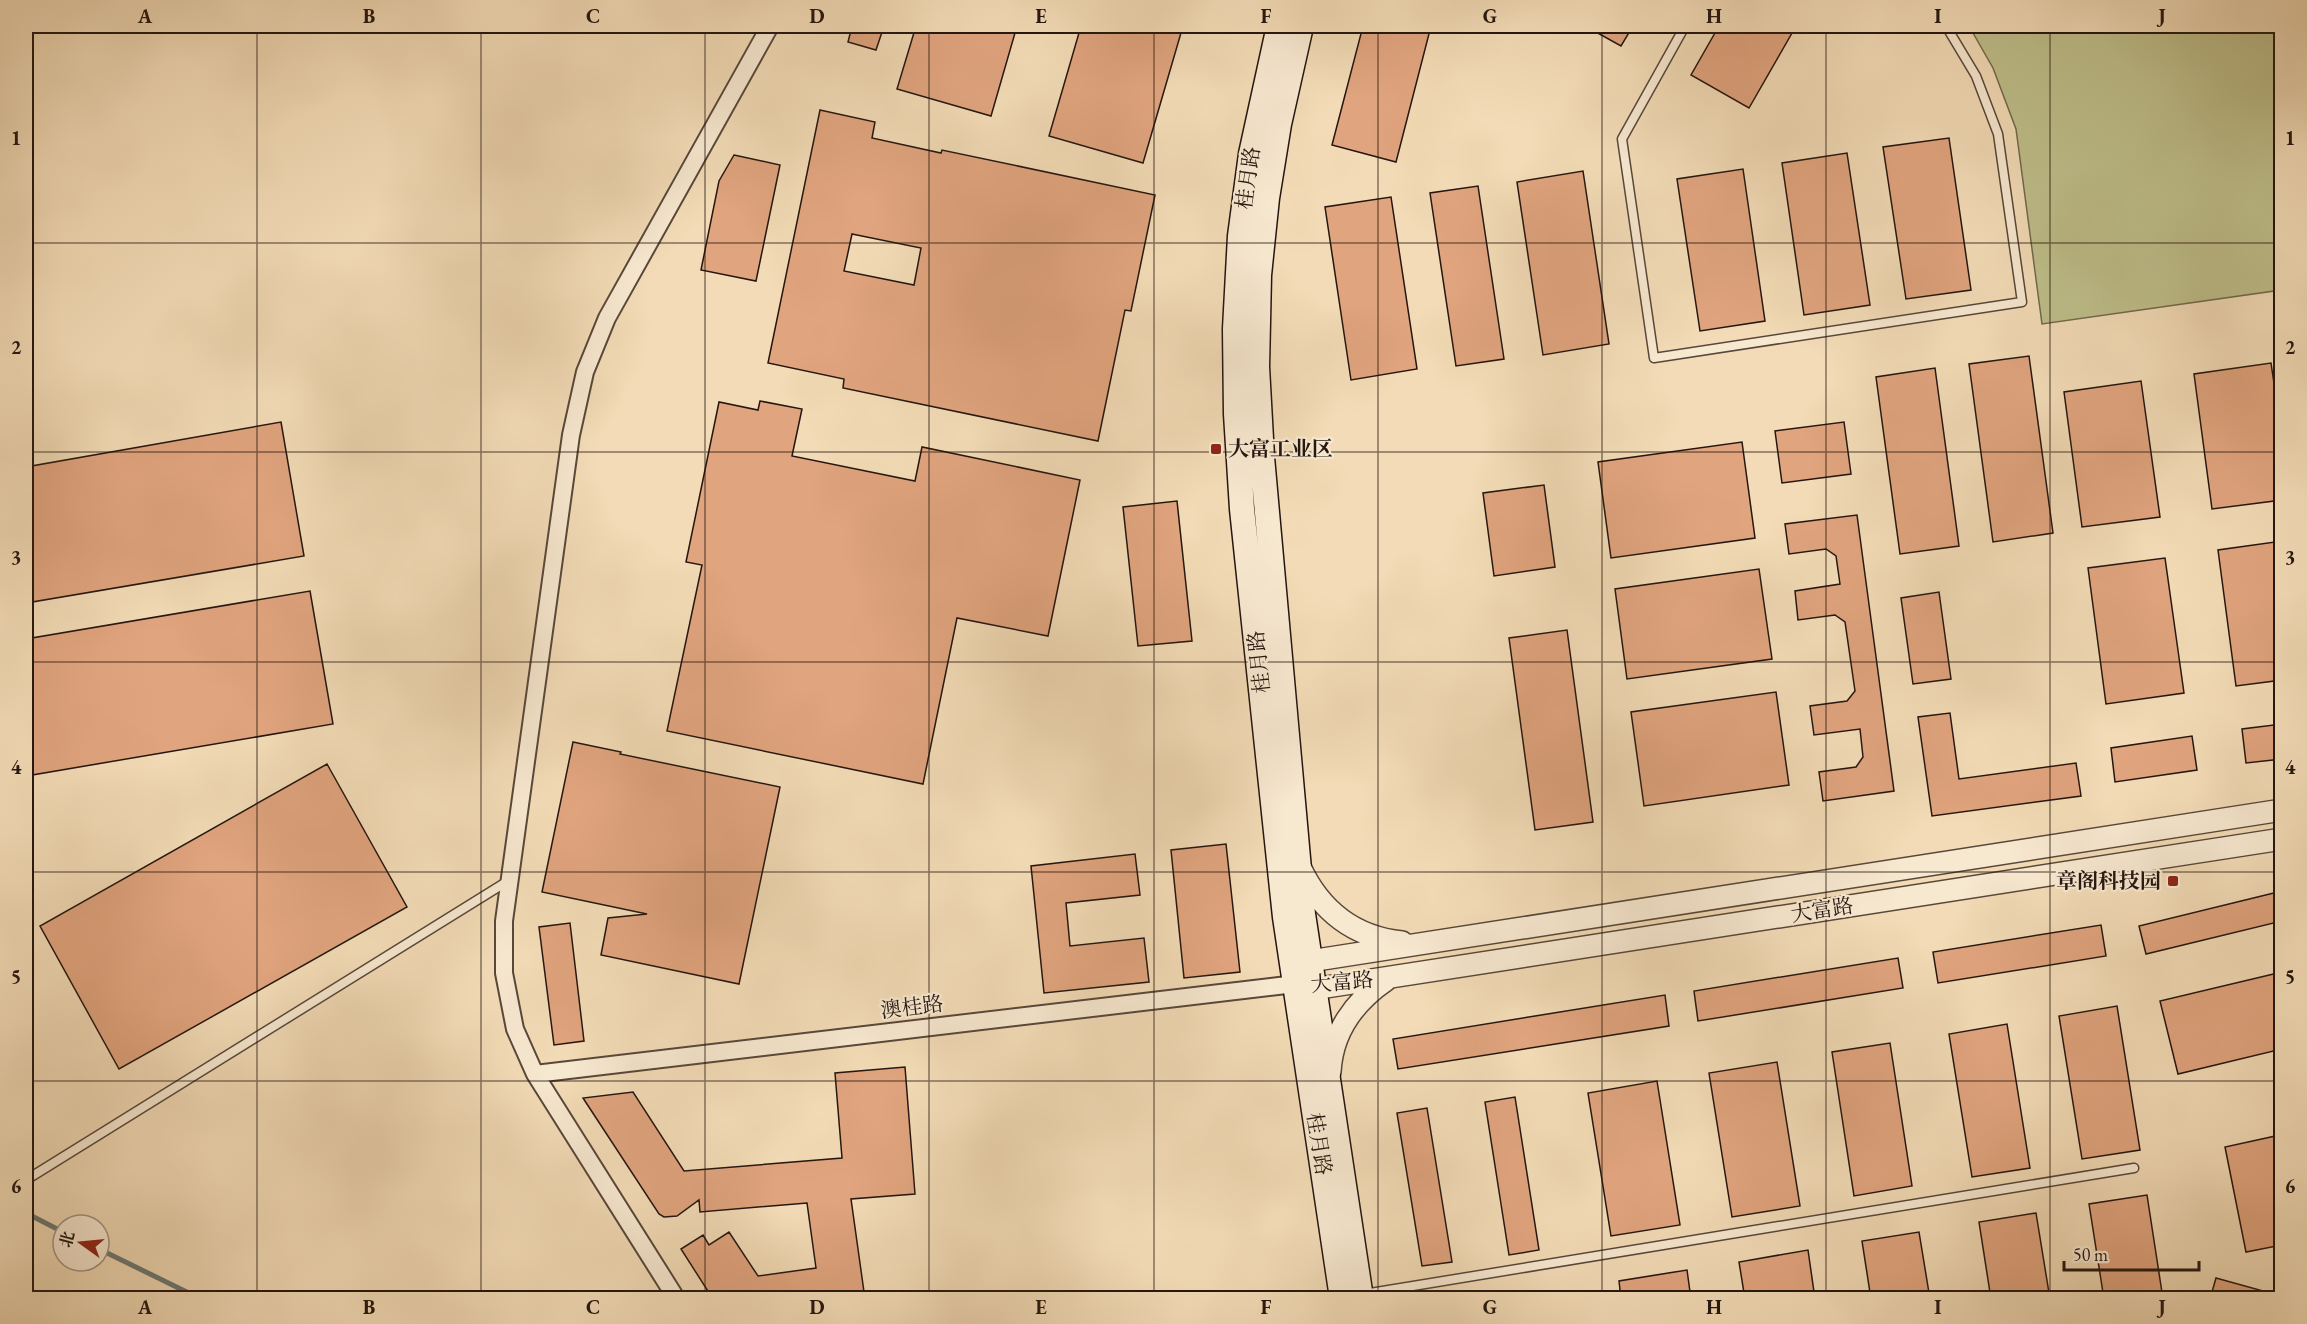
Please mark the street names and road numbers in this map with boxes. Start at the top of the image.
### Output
street label: 桂月路 [1230,145,1265,211]
street label: 桂月路 [1242,629,1275,695]
street label: 大富路 [1789,891,1855,928]
street label: 大富路 [1309,965,1375,998]
street label: 澳桂路 [879,989,945,1024]
street label: 桂月路 [1301,1111,1338,1177]

